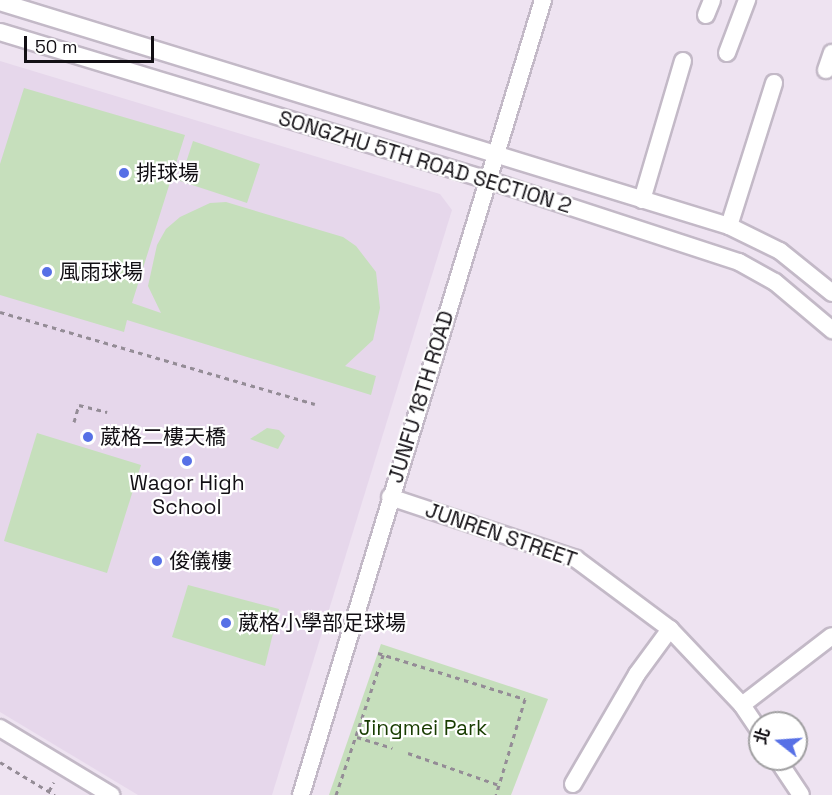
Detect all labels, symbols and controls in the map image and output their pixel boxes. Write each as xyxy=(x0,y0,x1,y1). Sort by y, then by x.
scale bar xyxy=(27,24,158,62)
text: 50 m xyxy=(35,35,77,58)
street label: SONGZHU 5TH ROAD SECTION 2 xyxy=(275,105,575,219)
place label: 排球場 xyxy=(136,160,199,186)
marker: 排球場 xyxy=(117,166,131,180)
place label: 風雨球場 xyxy=(59,259,143,285)
marker: 風雨球場 xyxy=(40,265,54,279)
street label: JUNFU 18TH ROAD xyxy=(383,308,459,486)
place label: 葳格二樓天橋 xyxy=(100,424,226,450)
marker: 葳格二樓天橋 xyxy=(81,430,95,444)
marker: Wagor High School xyxy=(180,454,194,468)
place label: Wagor High School xyxy=(130,470,244,520)
street label: JUNREN STREET xyxy=(422,497,580,573)
place label: 俊儀樓 xyxy=(169,548,232,574)
marker: 俊儀樓 xyxy=(150,554,164,568)
place label: 葳格小學部足球場 xyxy=(238,610,406,636)
marker: 葳格小學部足球場 xyxy=(219,616,233,630)
north arrow xyxy=(748,711,808,771)
park label: Jingmei Park xyxy=(359,715,487,741)
text: 北 xyxy=(750,725,775,747)

